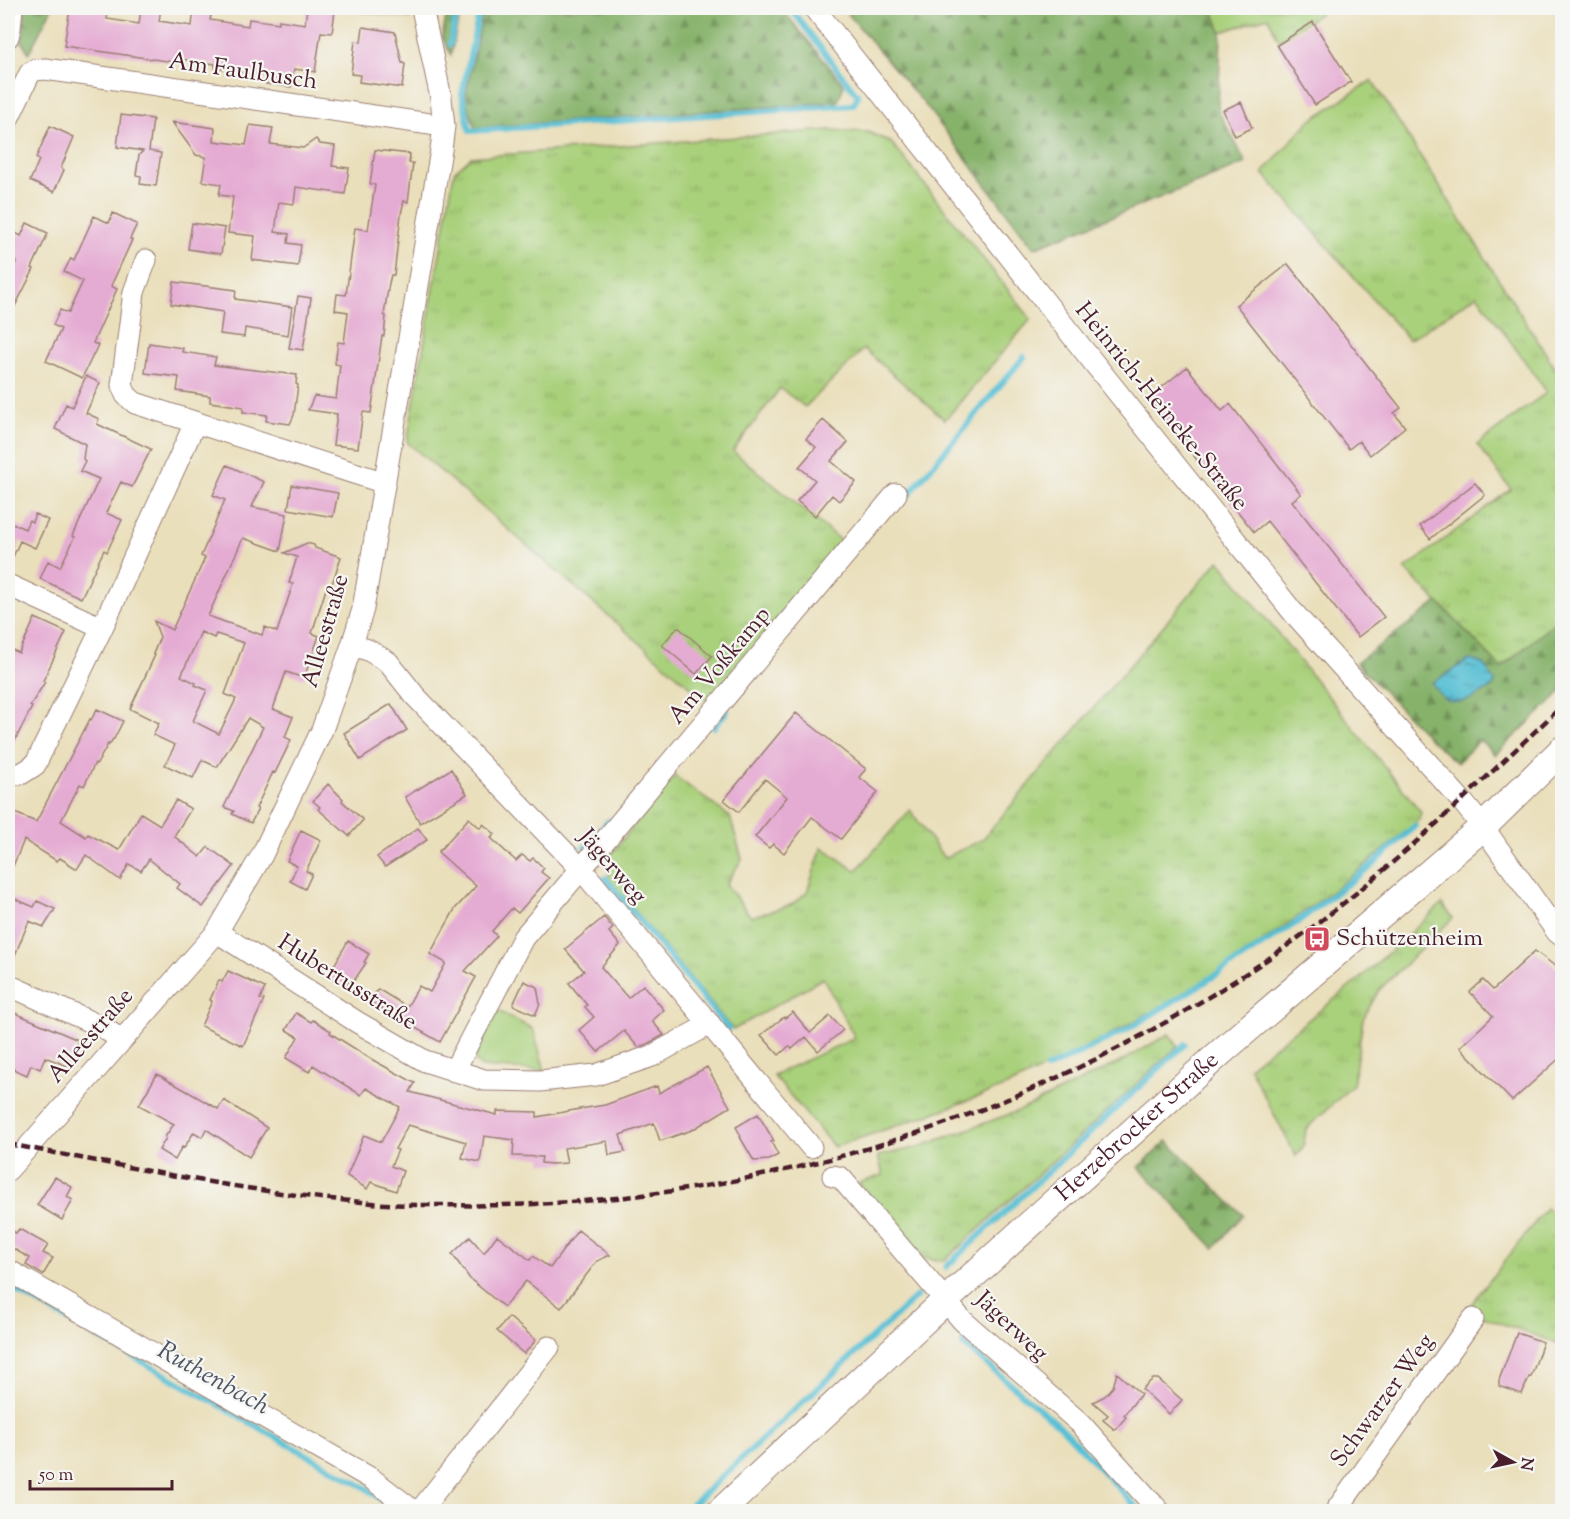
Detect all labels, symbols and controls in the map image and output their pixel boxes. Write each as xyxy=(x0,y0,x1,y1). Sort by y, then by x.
street label: Am Faulbusch xyxy=(166,45,320,99)
street label: Heinrich-Heineke-Straße xyxy=(1066,295,1256,519)
street label: Alleestraße xyxy=(294,570,358,692)
street label: Am Voßkamp xyxy=(661,600,779,732)
street label: Jägerweg xyxy=(568,821,654,912)
place label: Schützenheim xyxy=(1336,922,1483,956)
bus stop icon: Schützenheim xyxy=(1302,924,1332,954)
street label: Hubertusstraße xyxy=(271,926,423,1040)
street label: Alleestraße xyxy=(40,981,142,1091)
street label: Herzebrocker Straße xyxy=(1048,1044,1227,1210)
street label: Jägerweg xyxy=(965,1283,1056,1370)
street label: Schwarzer Weg xyxy=(1323,1327,1443,1475)
water label: Ruthenbach xyxy=(150,1333,276,1425)
north arrow xyxy=(1483,1432,1543,1492)
scale bar xyxy=(30,1453,172,1491)
text: N xyxy=(1513,1456,1538,1472)
text: 50 m xyxy=(38,1463,74,1489)

